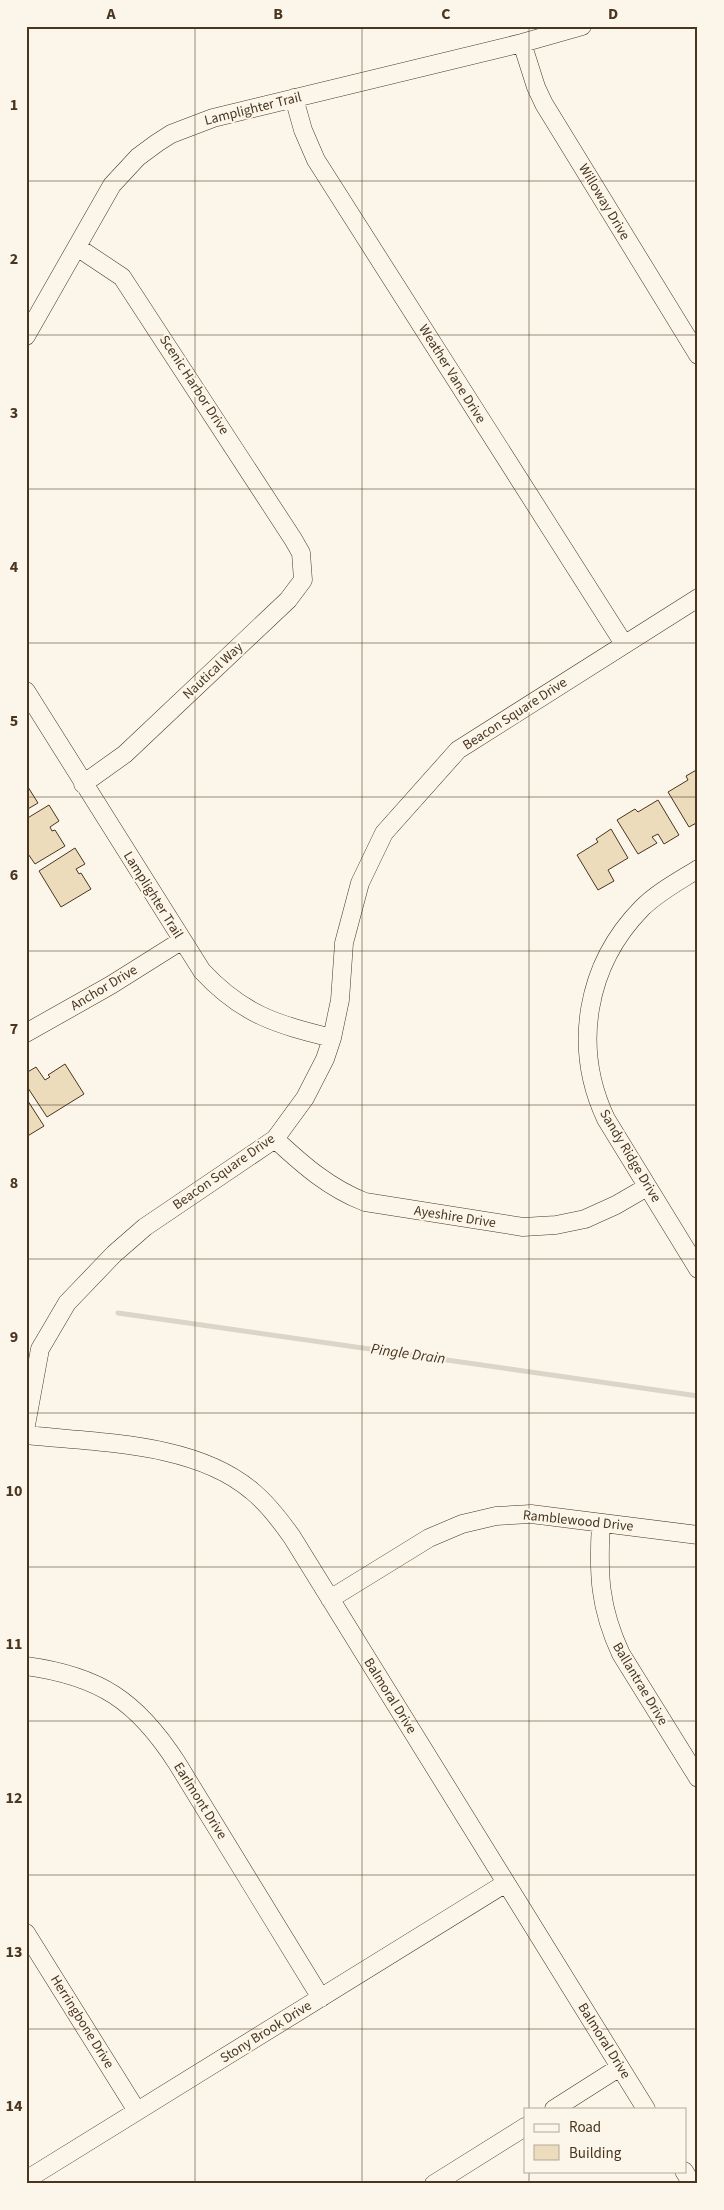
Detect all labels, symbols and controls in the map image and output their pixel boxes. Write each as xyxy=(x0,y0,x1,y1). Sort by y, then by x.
text: A xyxy=(105,3,116,25)
text: B xyxy=(273,3,283,25)
text: C xyxy=(441,3,451,25)
text: D xyxy=(608,3,618,25)
street label: Lamplighter Trail xyxy=(202,87,304,131)
text: 1 xyxy=(10,94,18,116)
street label: Willoway Drive xyxy=(573,160,635,244)
text: 2 xyxy=(10,248,18,270)
street label: Weather Vane Drive xyxy=(414,321,491,427)
street label: Scenic Harbor Drive xyxy=(154,331,234,439)
text: 3 xyxy=(10,402,18,424)
text: 4 xyxy=(10,556,19,578)
street label: Nautical Way xyxy=(178,637,248,704)
street label: Beacon Square Drive xyxy=(459,673,571,755)
text: 5 xyxy=(10,710,18,732)
street label: Lamplighter Trail xyxy=(118,847,188,943)
text: 6 xyxy=(10,864,18,886)
street label: Anchor Drive xyxy=(67,960,141,1016)
text: 7 xyxy=(10,1018,18,1040)
street label: Sandy Ridge Drive xyxy=(594,1106,666,1206)
street label: Beacon Square Drive xyxy=(169,1129,279,1215)
text: 8 xyxy=(10,1172,18,1194)
street label: Ayeshire Drive xyxy=(413,1201,497,1233)
text: 9 xyxy=(10,1326,18,1348)
water label: Pingle Drain xyxy=(369,1338,447,1370)
text: 10 xyxy=(6,1480,22,1502)
street label: Ramblewood Drive xyxy=(522,1505,634,1537)
text: 11 xyxy=(6,1633,22,1655)
street label: Ballantrae Drive xyxy=(607,1639,673,1729)
street label: Balmoral Drive xyxy=(359,1654,421,1738)
street label: Earlmont Drive xyxy=(168,1759,232,1843)
text: 12 xyxy=(6,1787,22,1809)
text: 13 xyxy=(6,1941,22,1963)
street label: Herringbone Drive xyxy=(45,1971,119,2073)
street label: Stony Brook Drive xyxy=(216,1996,316,2068)
street label: Balmoral Drive xyxy=(573,1999,635,2083)
text: 14 xyxy=(6,2095,23,2117)
legend xyxy=(524,2108,686,2172)
text: Road xyxy=(569,2117,601,2138)
text: Building xyxy=(569,2143,622,2164)

